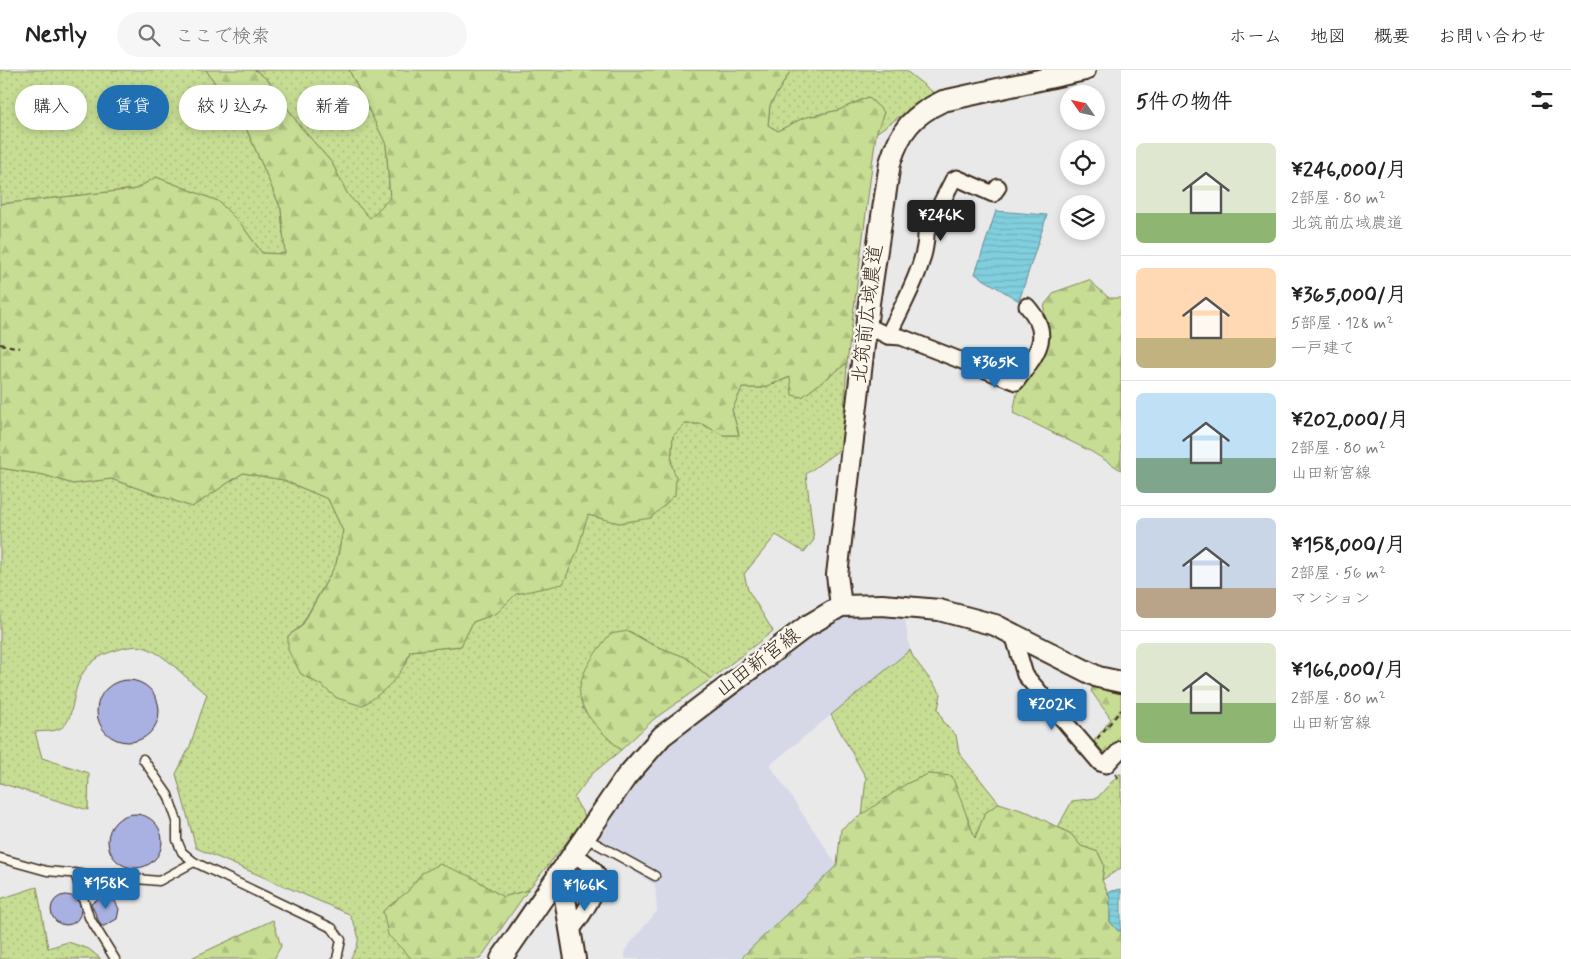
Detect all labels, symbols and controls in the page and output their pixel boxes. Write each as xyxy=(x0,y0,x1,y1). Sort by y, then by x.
search box xyxy=(117,12,467,57)
text: Nestly xyxy=(25,19,87,50)
icon: search xyxy=(135,21,163,49)
text: ここで検索 xyxy=(175,24,270,49)
text: ホーム xyxy=(1229,25,1282,49)
text: 地図 xyxy=(1310,25,1346,49)
text: 概要 xyxy=(1374,25,1410,49)
text: お問い合わせ xyxy=(1438,25,1546,49)
chip: 購入 xyxy=(15,85,87,130)
chip: 賃貸 xyxy=(97,85,169,130)
chip: 絞り込み xyxy=(179,85,287,130)
chip: 新着 xyxy=(297,85,369,130)
north arrow xyxy=(1060,85,1105,130)
map controls xyxy=(1060,85,1105,240)
icon: filters xyxy=(1528,86,1556,114)
text: 5件の物件 xyxy=(1136,88,1233,116)
button: locate xyxy=(1060,140,1105,185)
text: ¥246,000/月 xyxy=(1291,156,1407,184)
icon: home xyxy=(1176,163,1236,223)
text: 2部屋 · 80 m² xyxy=(1291,188,1385,209)
button: layers xyxy=(1060,195,1105,240)
pin: ¥246K xyxy=(906,200,976,242)
text: ¥246K xyxy=(918,205,964,226)
text: 北筑前広域農道 xyxy=(1291,213,1403,234)
street label: 北筑前広域農道 xyxy=(846,243,890,385)
text: ¥365,000/月 xyxy=(1291,281,1407,309)
icon: home xyxy=(1176,288,1236,348)
text: 5部屋 · 128 m² xyxy=(1291,313,1393,334)
text: 一戸建て xyxy=(1291,338,1355,359)
pin: ¥365K xyxy=(960,346,1030,389)
text: ¥365K xyxy=(972,352,1018,373)
text: ¥202,000/月 xyxy=(1291,406,1409,434)
icon: home xyxy=(1176,413,1236,473)
text: 2部屋 · 80 m² xyxy=(1291,438,1385,459)
text: 山田新宮線 xyxy=(1291,463,1371,484)
text: ¥158,000/月 xyxy=(1291,531,1406,559)
icon: home xyxy=(1176,538,1236,598)
text: 2部屋 · 56 m² xyxy=(1291,563,1386,584)
text: マンション xyxy=(1291,588,1370,609)
street label: 山田新宮線 xyxy=(710,622,806,704)
text: ¥166,000/月 xyxy=(1291,656,1405,684)
icon: home xyxy=(1176,663,1236,723)
pin: ¥202K xyxy=(1017,688,1087,731)
text: 2部屋 · 80 m² xyxy=(1291,688,1385,709)
text: ¥202K xyxy=(1028,694,1076,715)
text: 山田新宮線 xyxy=(1291,713,1371,734)
pin: ¥158K xyxy=(71,868,141,910)
pin: ¥166K xyxy=(550,870,620,912)
text: ¥158K xyxy=(84,873,128,894)
text: ¥166K xyxy=(563,875,607,896)

